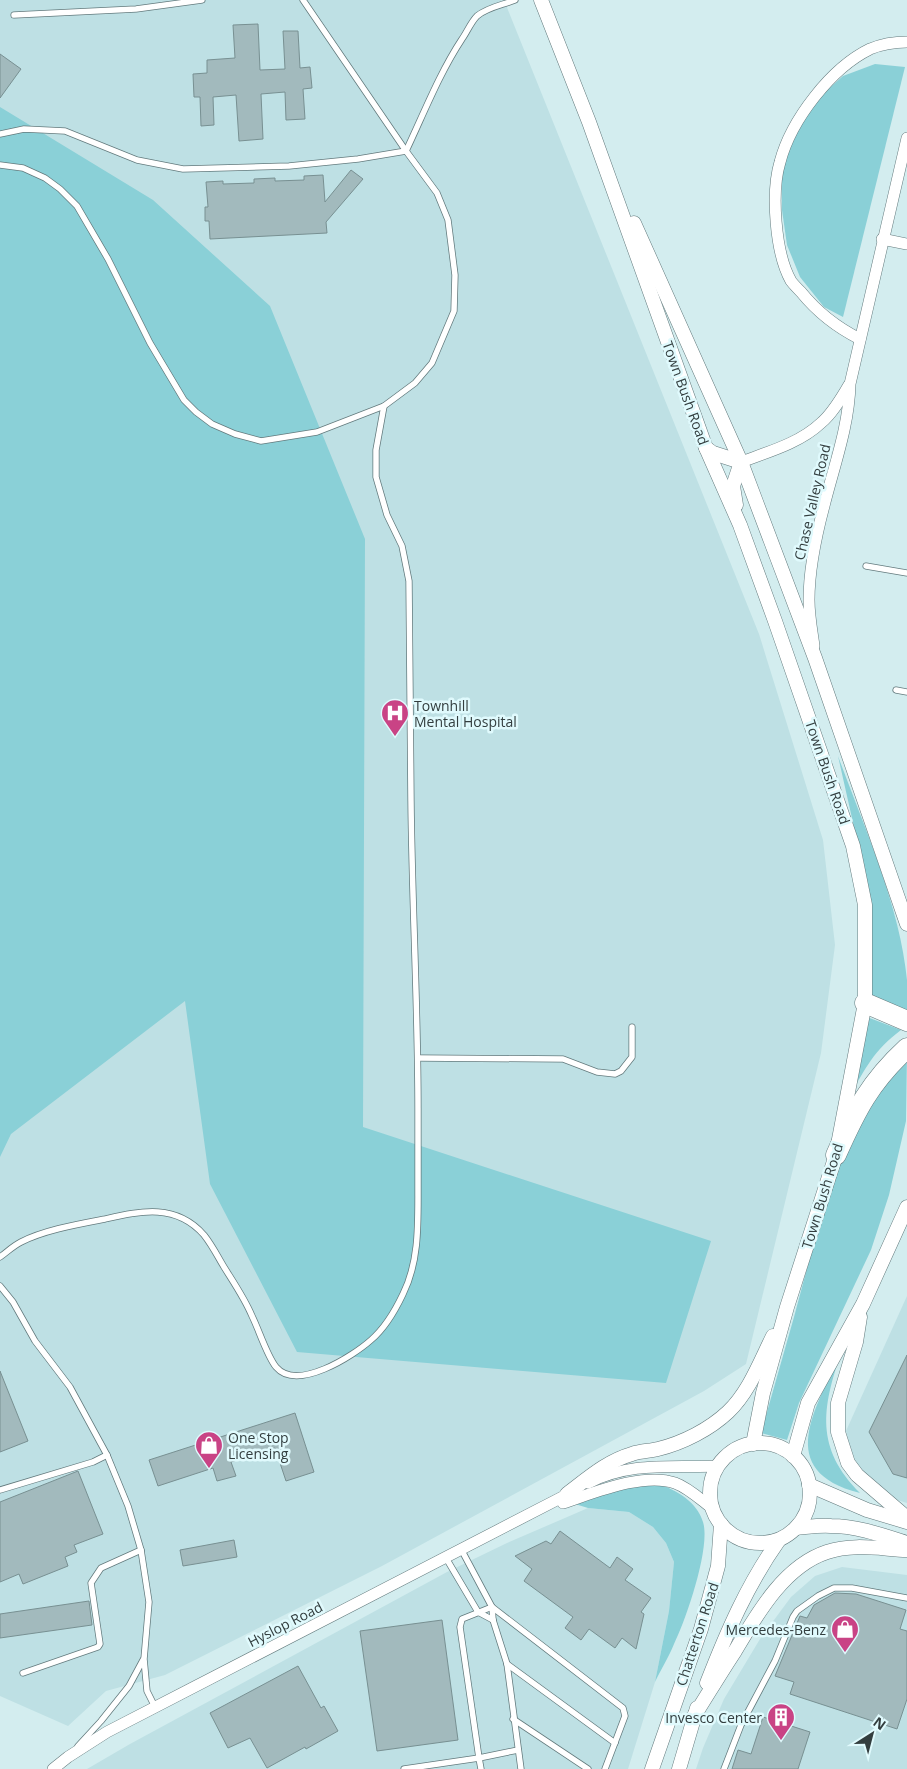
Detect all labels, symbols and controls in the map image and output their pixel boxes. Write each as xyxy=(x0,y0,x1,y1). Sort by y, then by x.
street label: Town Bush Road xyxy=(658,338,714,448)
street label: Chase Valley Road xyxy=(789,442,835,562)
place label: Townhill Mental Hospital xyxy=(414,696,517,731)
hospital icon: Townhill Mental Hospital xyxy=(380,698,410,737)
street label: Town Bush Road xyxy=(801,717,855,827)
street label: Town Bush Road xyxy=(797,1141,847,1251)
place label: One Stop Licensing xyxy=(228,1428,289,1463)
shop icon: One Stop Licensing xyxy=(194,1430,224,1469)
street label: Chatterton Road xyxy=(671,1580,723,1688)
street label: Hyslop Road xyxy=(244,1597,326,1651)
shop icon: Mercedes-Benz xyxy=(830,1614,860,1653)
place label: Mercedes-Benz xyxy=(726,1620,826,1639)
building icon: Invesco Center xyxy=(766,1702,796,1741)
place label: Invesco Center xyxy=(665,1708,762,1727)
north arrow xyxy=(847,1709,897,1759)
text: N xyxy=(870,1712,890,1734)

